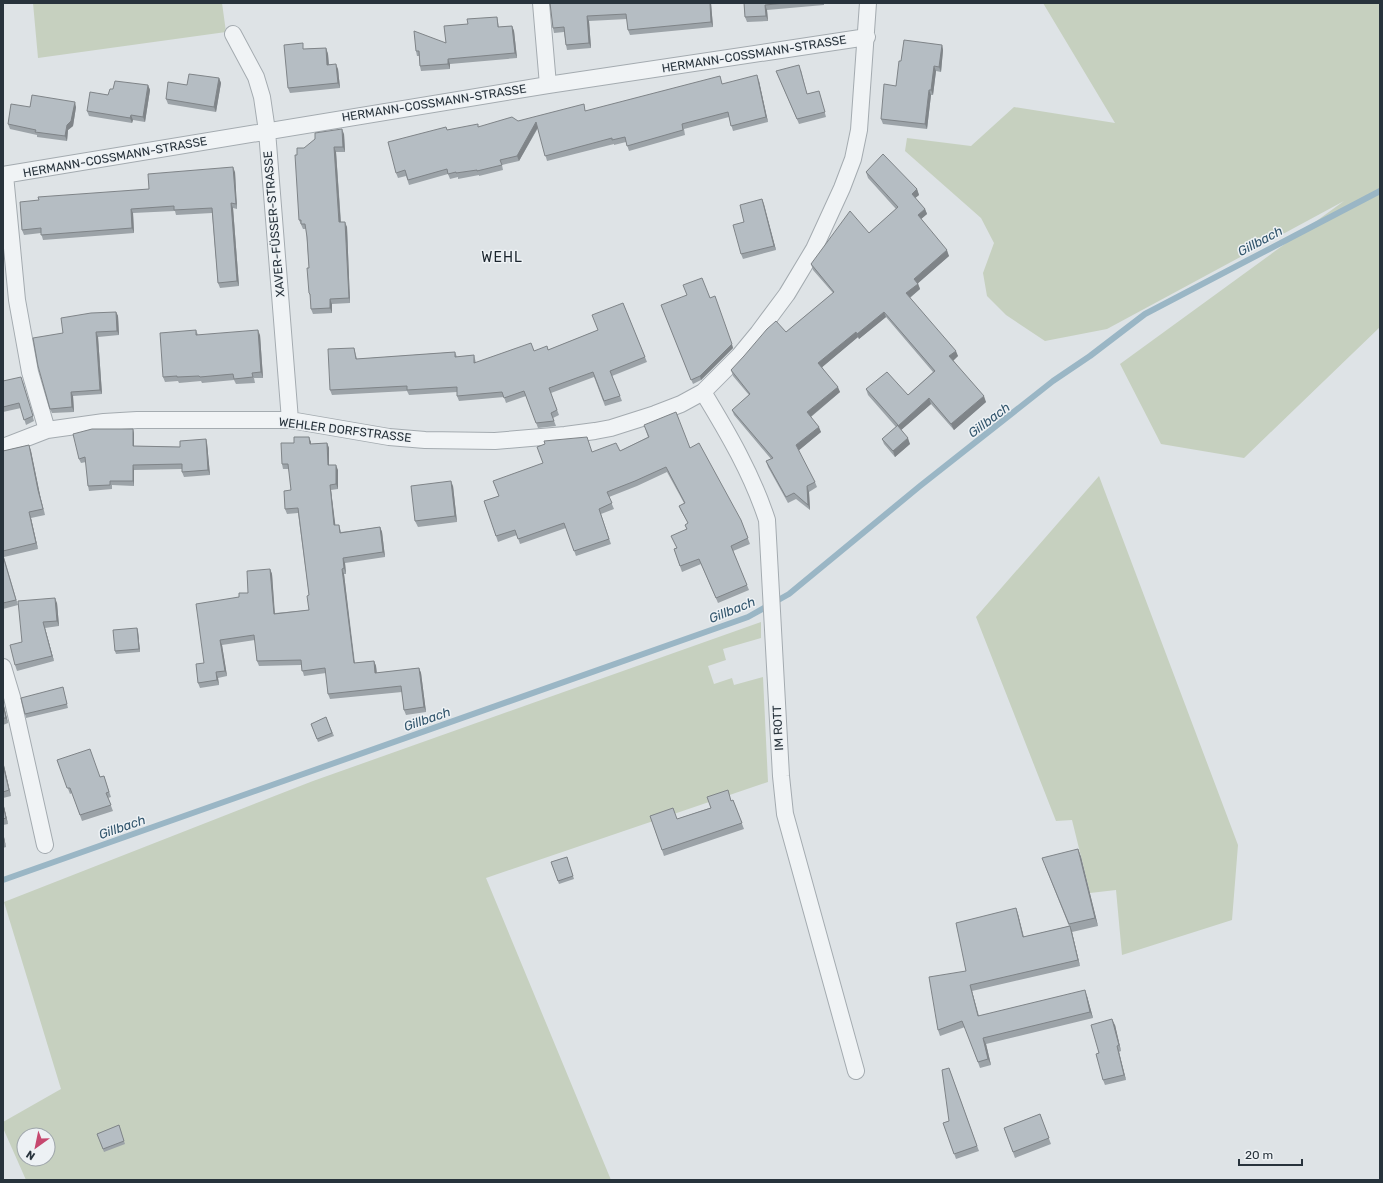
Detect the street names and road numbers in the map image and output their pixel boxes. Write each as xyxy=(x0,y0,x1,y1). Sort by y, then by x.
street label: HERMANN-COSSMANN-STRASSE xyxy=(661,32,847,76)
street label: HERMANN-COSSMANN-STRASSE xyxy=(341,81,527,125)
street label: HERMANN-COSSMANN-STRASSE xyxy=(22,134,208,180)
street label: XAVER-FÜSSER-STRASSE xyxy=(261,150,287,298)
street label: WEHLER DORFSTRASSE xyxy=(278,415,412,445)
street label: IM ROTT xyxy=(770,705,786,751)

